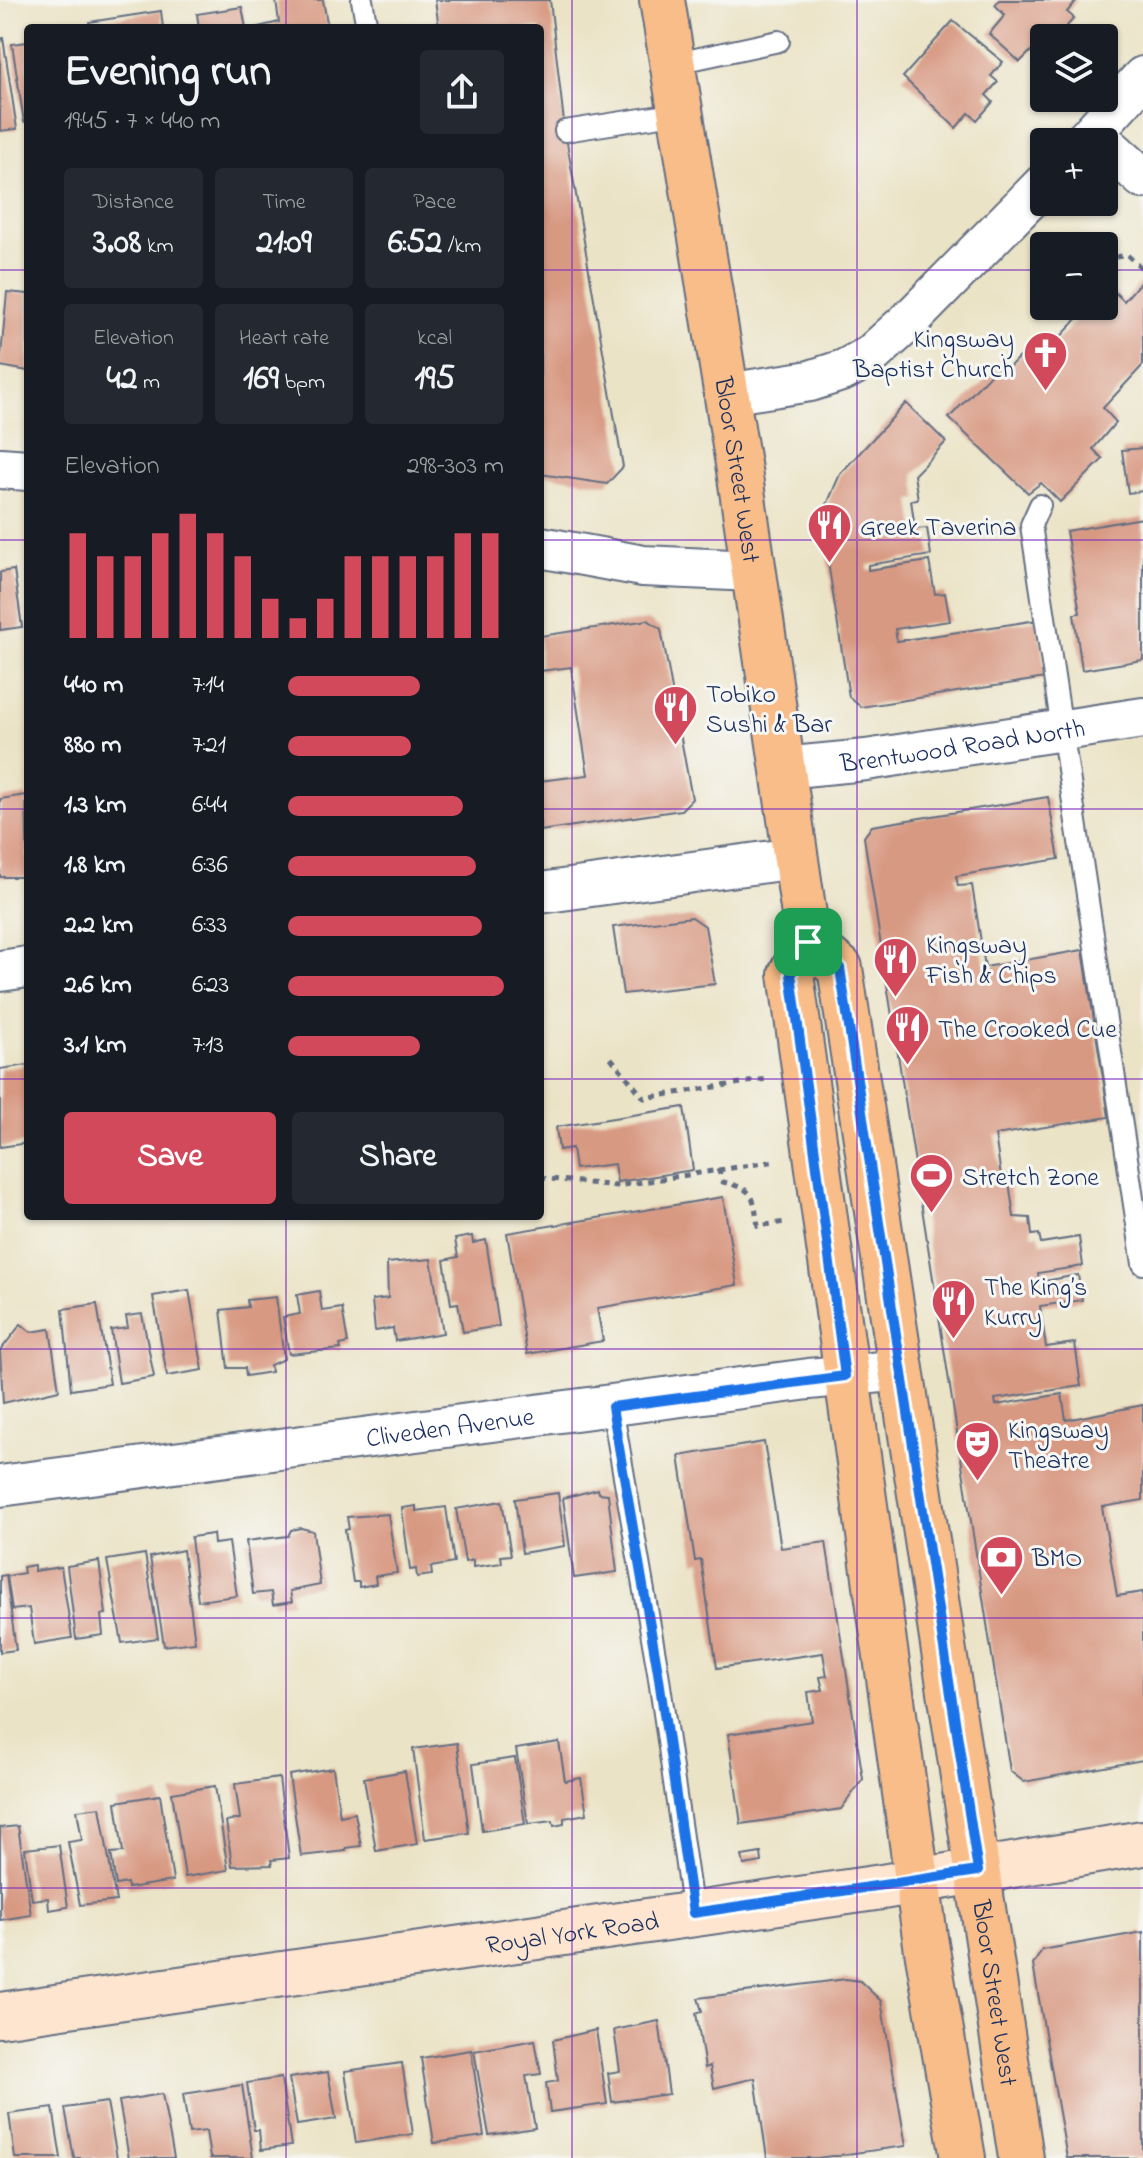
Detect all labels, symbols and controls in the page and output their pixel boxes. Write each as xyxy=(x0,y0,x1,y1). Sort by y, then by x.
map controls xyxy=(1030,24,1118,320)
button: layers xyxy=(1030,24,1118,112)
text: Evening run xyxy=(64,41,271,105)
button: share xyxy=(420,50,504,134)
text: 19:45 · 7 × 440 m xyxy=(64,103,221,141)
button: + xyxy=(1030,128,1118,216)
text: Distance xyxy=(93,187,174,219)
text: Time xyxy=(262,187,306,219)
text: Pace xyxy=(413,187,456,219)
text: 3.08 xyxy=(93,219,141,269)
text: 21:09 xyxy=(256,219,312,269)
text: 6:52 xyxy=(388,219,442,269)
text: km xyxy=(141,231,174,263)
text: /km xyxy=(442,231,481,263)
button: − xyxy=(1030,232,1118,320)
place label: Kingsway Baptist Church xyxy=(852,322,1014,390)
text: Elevation xyxy=(93,323,174,355)
text: Heart rate xyxy=(239,323,329,355)
text: kcal xyxy=(417,323,452,355)
church icon: Kingsway Baptist Church xyxy=(1021,329,1069,392)
text: 42 xyxy=(107,355,137,405)
text: 169 xyxy=(243,355,279,405)
text: 195 xyxy=(414,355,455,405)
text: m xyxy=(137,367,160,399)
text: bpm xyxy=(279,367,325,399)
street label: Bloor Street West xyxy=(702,373,768,566)
text: Elevation xyxy=(64,448,160,486)
text: 298–303 m xyxy=(407,448,504,486)
restaurant icon: Greek Taverina xyxy=(805,502,853,565)
place label: Greek Taverina xyxy=(860,510,1017,548)
text: 440 m xyxy=(64,667,123,705)
text: 7:14 xyxy=(192,667,224,705)
place label: Tobiko Sushi & Bar xyxy=(706,677,833,745)
restaurant icon: Tobiko Sushi & Bar xyxy=(651,684,699,747)
street label: Brentwood Road North xyxy=(838,711,1088,784)
text: 880 m xyxy=(64,727,121,765)
text: 7:21 xyxy=(192,727,226,765)
text: 1.3 km xyxy=(64,787,126,825)
text: 6:44 xyxy=(192,787,227,825)
text: 1.8 km xyxy=(64,847,125,885)
text: 6:36 xyxy=(192,847,228,885)
text: 2.2 km xyxy=(64,907,133,945)
text: 6:33 xyxy=(192,907,227,945)
pin xyxy=(774,908,842,976)
icon: arrive xyxy=(786,920,830,964)
place label: Kingsway Fish & Chips xyxy=(925,928,1057,996)
restaurant icon: Kingsway Fish & Chips xyxy=(871,935,919,998)
text: 2.6 km xyxy=(64,967,132,1005)
text: 6:23 xyxy=(192,967,229,1005)
restaurant icon: The Crooked Cue xyxy=(883,1004,931,1067)
place label: The Crooked Cue xyxy=(938,1012,1117,1050)
text: 3.1 km xyxy=(64,1027,126,1065)
text: 7:13 xyxy=(192,1027,224,1065)
button: Save xyxy=(64,1112,276,1204)
button: Share xyxy=(292,1112,504,1204)
sports icon: Stretch Zone xyxy=(907,1152,955,1215)
place label: Stretch Zone xyxy=(962,1160,1099,1198)
place label: The King’s Kurry xyxy=(984,1270,1087,1338)
restaurant icon: The King’s Kurry xyxy=(929,1277,977,1340)
street label: Cliveden Avenue xyxy=(364,1399,537,1459)
place label: Kingsway Theatre xyxy=(1008,1413,1109,1481)
theatre icon: Kingsway Theatre xyxy=(953,1420,1001,1483)
bank icon: BMO xyxy=(977,1533,1025,1596)
place label: BMO xyxy=(1031,1541,1082,1579)
street label: Bloor Street West xyxy=(960,1897,1026,2089)
street label: Royal York Road xyxy=(483,1904,662,1966)

